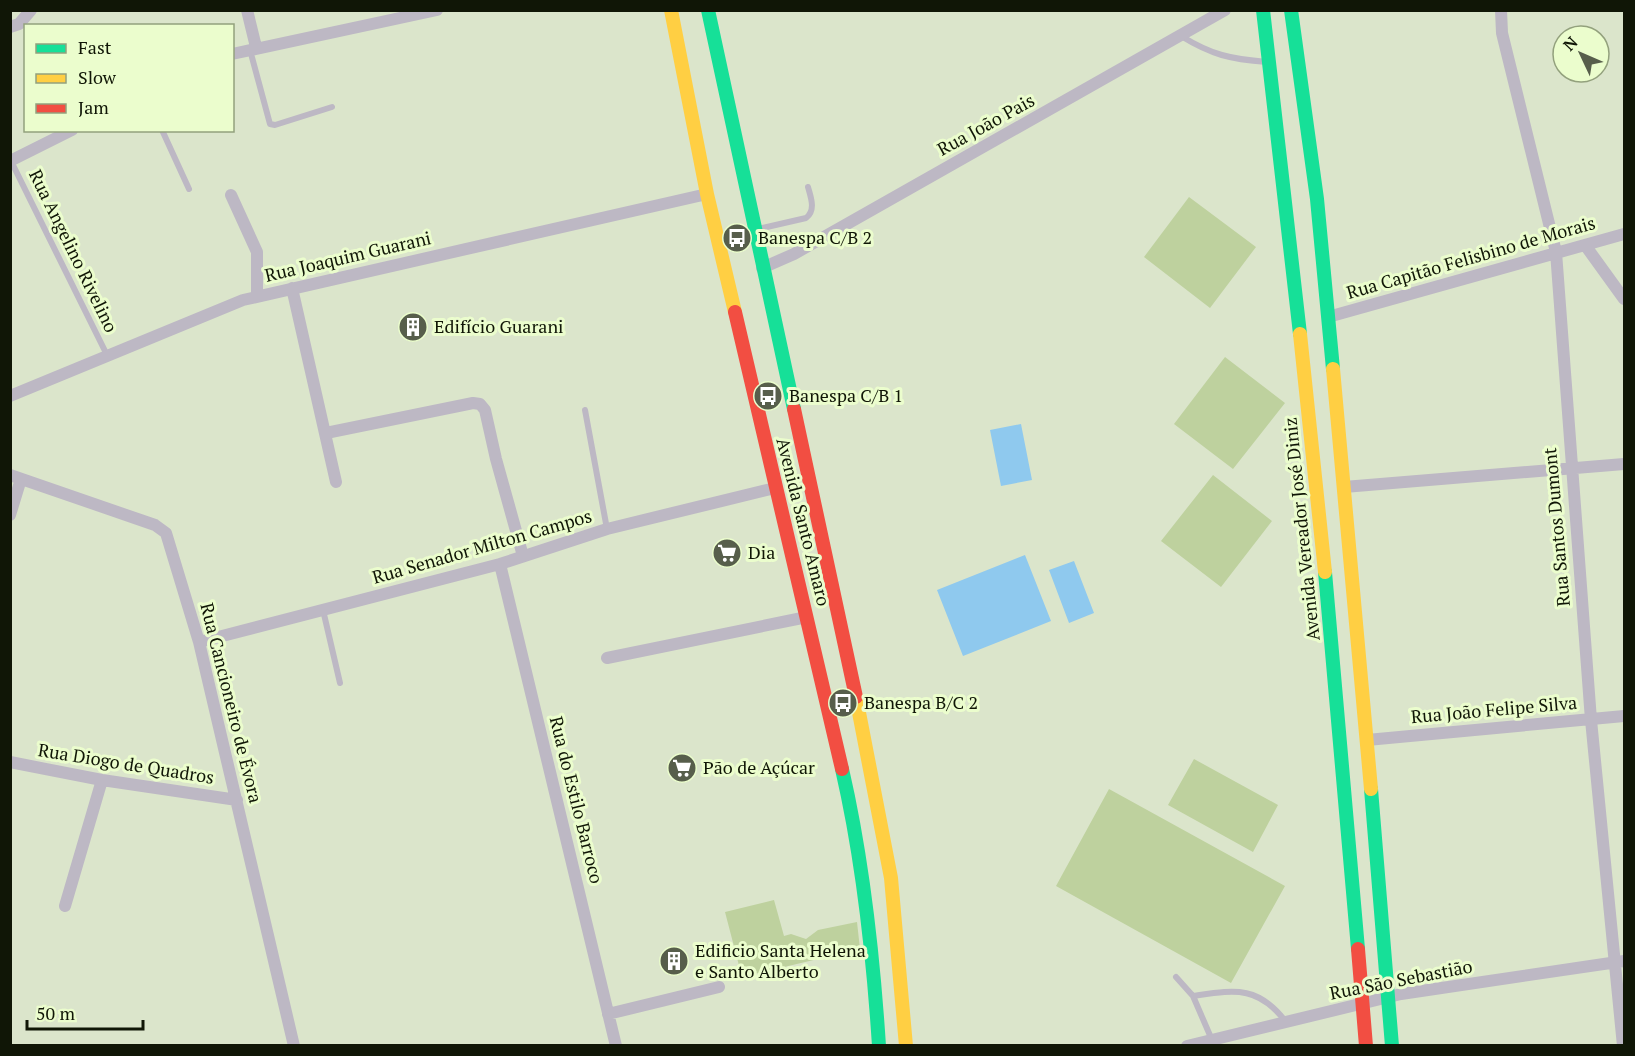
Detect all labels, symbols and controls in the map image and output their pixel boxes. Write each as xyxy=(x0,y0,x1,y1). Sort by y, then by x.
legend xyxy=(24,24,234,132)
north arrow xyxy=(1551,24,1611,84)
text: N xyxy=(1558,32,1582,56)
text: Fast xyxy=(78,35,112,59)
text: Slow xyxy=(78,65,117,89)
street label: Rua João Pais xyxy=(933,87,1038,161)
text: Jam xyxy=(78,95,109,119)
street label: Rua Angelino Rivelino xyxy=(24,165,124,336)
street label: Rua Capitão Felisbino de Morais xyxy=(1344,210,1598,304)
bus stop icon: Banespa C/B 2 xyxy=(721,222,753,254)
street label: Rua Joaquim Guarani xyxy=(262,225,433,287)
place label: Banespa C/B 2 xyxy=(758,225,872,249)
building icon: Edifício Guarani xyxy=(397,311,429,343)
place label: Edifício Guarani xyxy=(434,314,564,338)
bus stop icon: Banespa C/B 1 xyxy=(752,380,784,412)
place label: Banespa C/B 1 xyxy=(789,383,903,407)
street label: Avenida Vereador José Diniz xyxy=(1277,416,1325,642)
street label: Avenida Santo Amaro xyxy=(771,435,836,608)
street label: Rua Santos Dumont xyxy=(1537,446,1575,608)
street label: Rua Senador Milton Campos xyxy=(369,503,594,589)
supermarket icon: Dia xyxy=(711,537,743,569)
place label: Dia xyxy=(748,540,775,564)
street label: Rua Cancioneiro de Évora xyxy=(195,600,268,805)
bus stop icon: Banespa B/C 2 xyxy=(827,687,859,719)
place label: Banespa B/C 2 xyxy=(864,690,978,714)
street label: Rua João Felipe Silva xyxy=(1410,690,1578,728)
street label: Rua do Estilo Barroco xyxy=(545,714,609,886)
street label: Rua Diogo de Quadros xyxy=(36,737,216,789)
supermarket icon: Pão de Açúcar xyxy=(666,752,698,784)
place label: Pão de Açúcar xyxy=(703,755,815,779)
place label: Edificio Santa Helena e Santo Alberto xyxy=(695,938,866,983)
building icon: Edificio Santa Helena e Santo Alberto xyxy=(658,945,690,977)
street label: Rua São Sebastião xyxy=(1327,953,1474,1005)
scale bar xyxy=(27,993,142,1031)
text: 50 m xyxy=(36,1001,76,1025)

